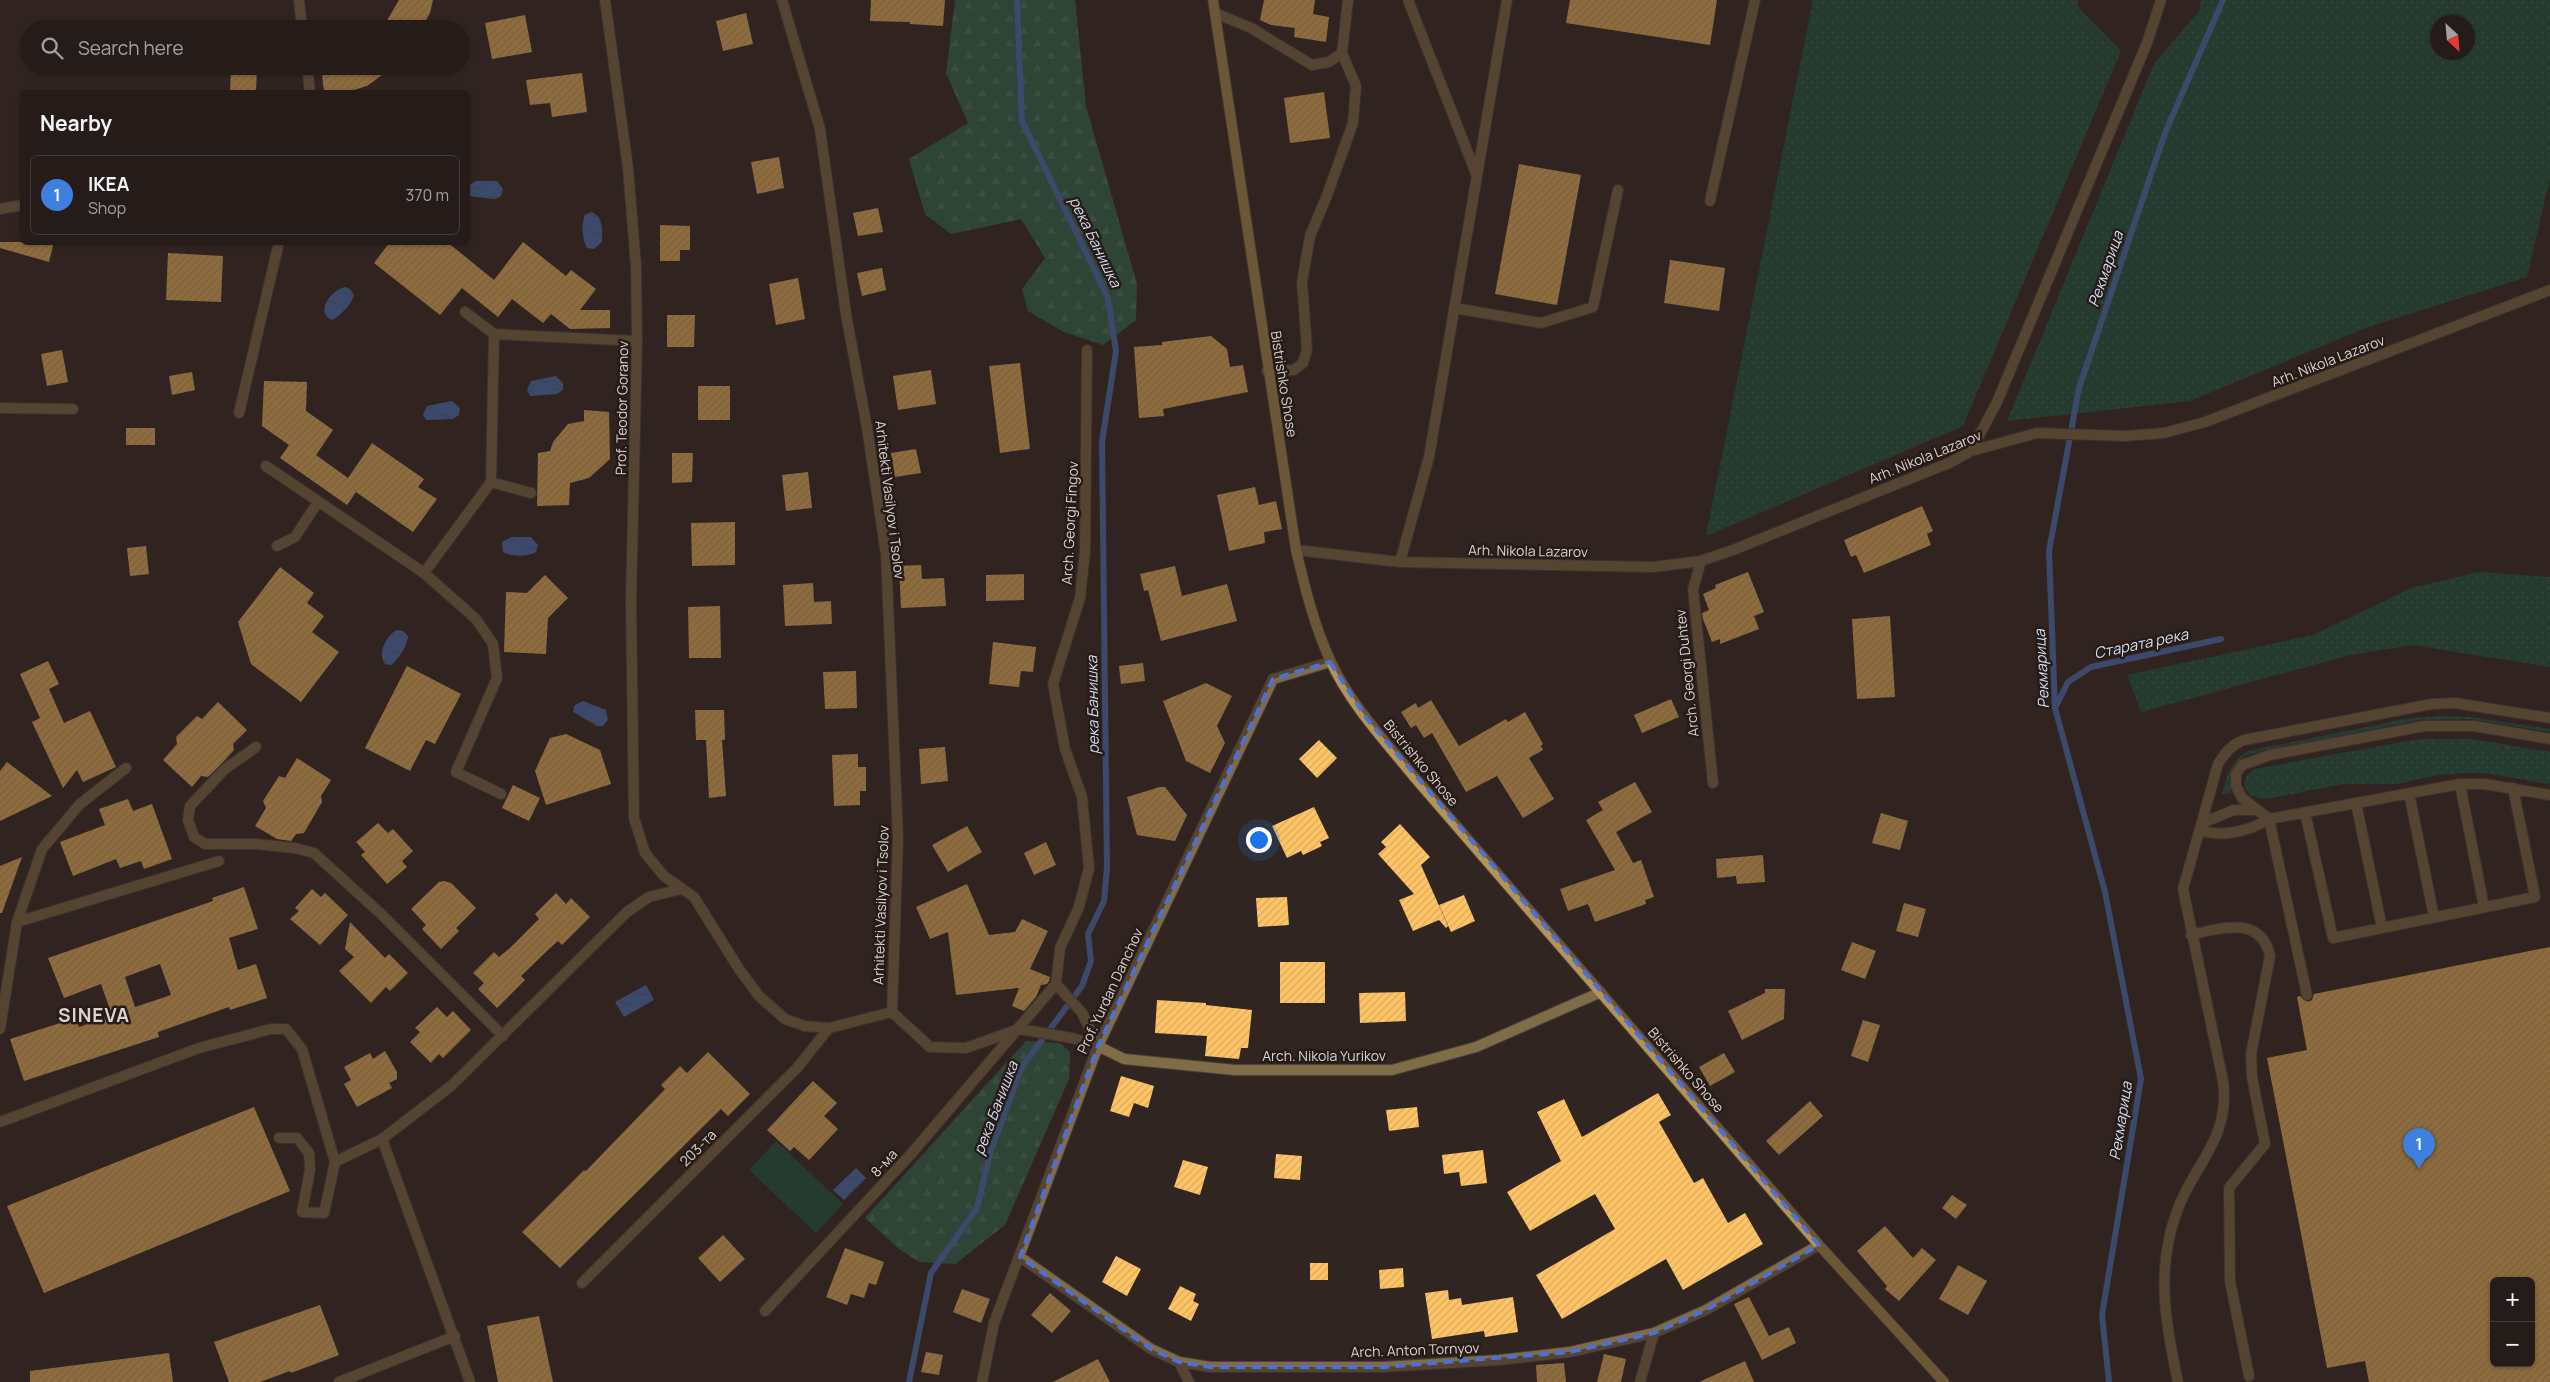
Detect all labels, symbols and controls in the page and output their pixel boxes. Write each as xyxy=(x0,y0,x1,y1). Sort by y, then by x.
north arrow xyxy=(2430,15,2475,60)
search box xyxy=(20,20,470,75)
icon: search xyxy=(38,34,66,62)
text: Search here xyxy=(78,35,184,61)
text: Nearby xyxy=(40,109,112,137)
text: IKEA xyxy=(88,171,129,197)
text: 1 xyxy=(53,184,61,206)
text: 370 m xyxy=(406,184,449,206)
water label: река Банишка xyxy=(1064,193,1127,291)
text: Shop xyxy=(88,197,126,219)
water label: Рекмарица xyxy=(2083,227,2129,310)
street label: Bistrishko Shose xyxy=(1267,329,1302,438)
street label: Arh. Nikola Lazarov xyxy=(2268,330,2387,391)
street label: Prof. Teodor Goranov xyxy=(611,341,632,475)
street label: Arhitekti Vasilyov i Tsolov xyxy=(871,420,910,580)
street label: Arh. Nikola Lazarov xyxy=(1866,425,1984,488)
street label: Arch. Georgi Fingov xyxy=(1057,461,1082,585)
street label: Arh. Nikola Lazarov xyxy=(1468,540,1588,561)
street label: Arch. Georgi Duhtev xyxy=(1670,608,1703,738)
water label: Старата река xyxy=(2092,623,2190,664)
water label: Рекмарица xyxy=(2029,628,2054,709)
water label: река Банишка xyxy=(1081,655,1104,754)
street label: Bistrishko Shose xyxy=(1380,715,1463,810)
street label: Arhitekti Vasilyov i Tsolov xyxy=(868,825,893,985)
your location xyxy=(1246,827,1272,853)
street label: Prof. Yurdan Danchov xyxy=(1072,925,1147,1057)
district label: SINEVA xyxy=(58,1002,130,1028)
street label: Bistrishko Shose xyxy=(1644,1023,1729,1116)
street label: Arch. Nikola Yurikov xyxy=(1262,1046,1386,1065)
water label: река Банишка xyxy=(968,1058,1023,1158)
water label: Рекмарица xyxy=(2104,1080,2137,1162)
street label: 203-та xyxy=(675,1125,720,1170)
pin: 1 xyxy=(2403,1128,2435,1169)
street label: 8-ма xyxy=(866,1145,901,1181)
map controls xyxy=(2490,1277,2535,1367)
button: + xyxy=(2490,1277,2535,1322)
button: − xyxy=(2490,1322,2535,1367)
street label: Arch. Anton Tornyov xyxy=(1350,1338,1480,1361)

